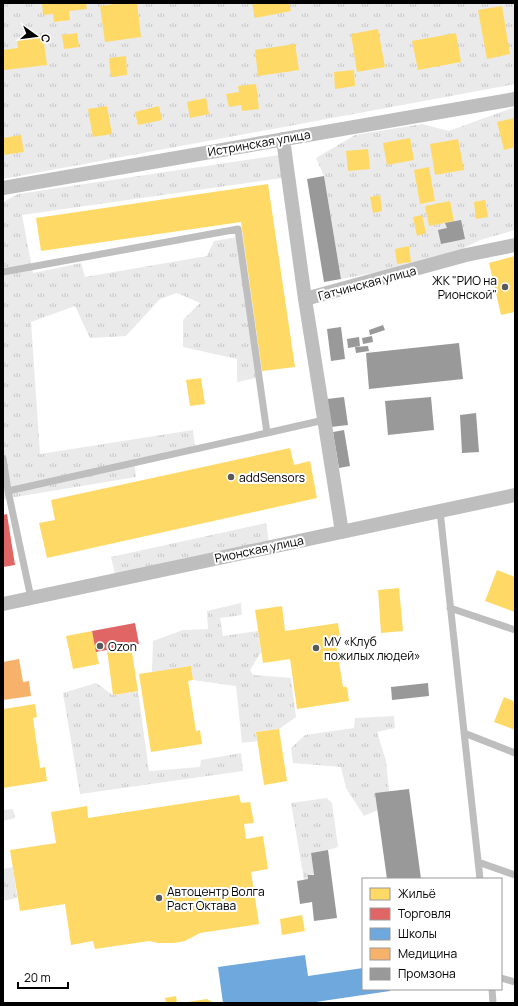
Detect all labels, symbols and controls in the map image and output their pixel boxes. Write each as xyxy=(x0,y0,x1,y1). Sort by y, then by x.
north arrow xyxy=(16,16,56,56)
text: С xyxy=(38,33,54,44)
street label: Истринская улица xyxy=(206,126,312,160)
street label: Гатчинская улица xyxy=(316,262,418,304)
place label: ЖК "РИО на Рионской" xyxy=(432,272,497,303)
marker: ЖК "РИО на Рионской" xyxy=(500,282,510,292)
place label: addSensors xyxy=(239,469,305,486)
marker: addSensors xyxy=(226,472,236,482)
street label: Рионская улица xyxy=(213,531,305,567)
place label: МУ «Клуб пожилых людей» xyxy=(324,633,421,664)
place label: Ozon xyxy=(108,638,137,655)
marker: Ozon xyxy=(95,641,105,651)
marker: МУ «Клуб пожилых людей» xyxy=(311,643,321,653)
legend xyxy=(362,878,502,990)
place label: Автоцентр Волга Раст Октава xyxy=(167,883,265,914)
text: Жильё xyxy=(398,885,436,902)
marker: Автоцентр Волга Раст Октава xyxy=(154,893,164,903)
text: Торговля xyxy=(398,905,451,922)
text: Школы xyxy=(398,925,437,942)
text: Медицина xyxy=(398,945,457,962)
scale bar xyxy=(18,964,68,990)
text: Промзона xyxy=(398,965,456,982)
text: 20 m xyxy=(24,969,51,986)

